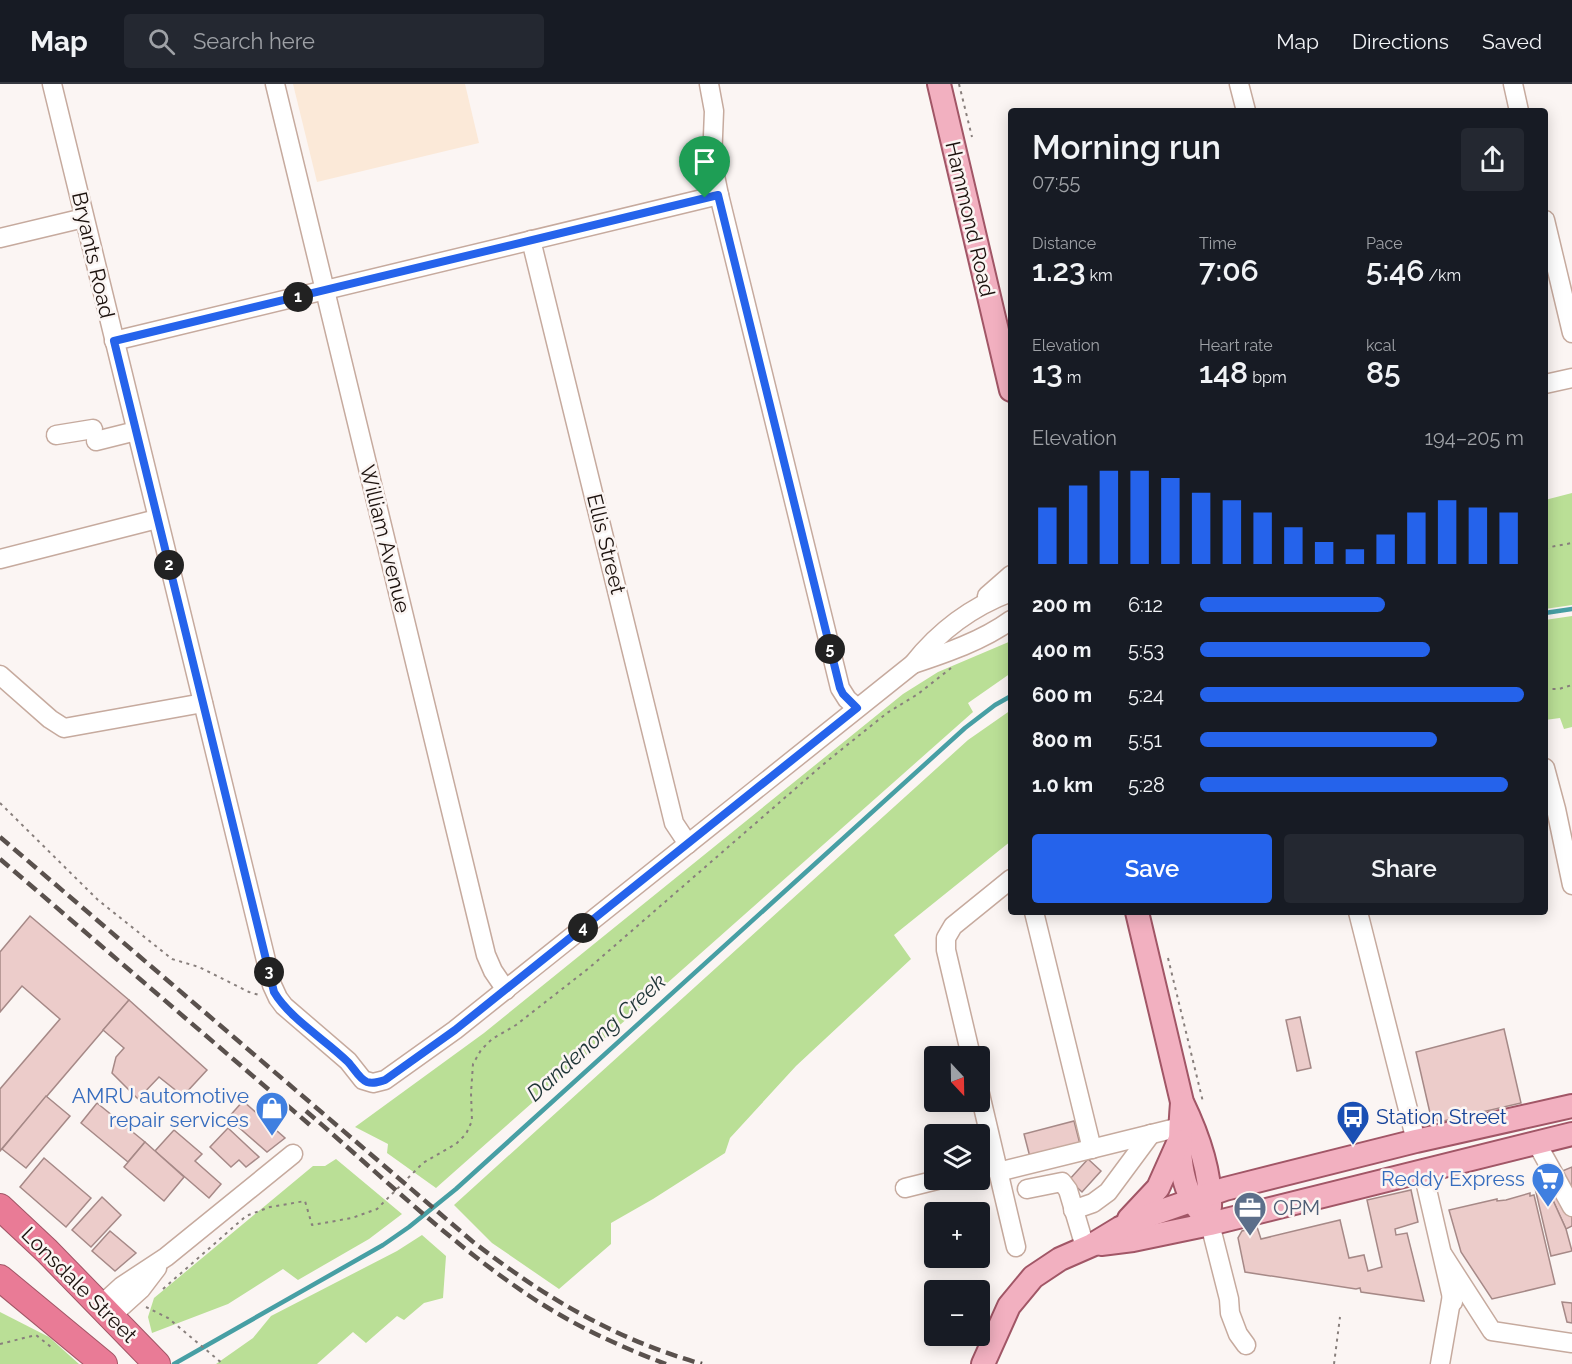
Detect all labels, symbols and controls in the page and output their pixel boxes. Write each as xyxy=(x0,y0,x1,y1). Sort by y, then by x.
search box xyxy=(124,14,544,68)
text: Map xyxy=(30,25,88,58)
icon: search xyxy=(145,25,178,58)
text: Search here xyxy=(193,28,315,54)
text: Map xyxy=(1276,29,1319,54)
text: Directions xyxy=(1352,29,1449,54)
text: Saved xyxy=(1482,29,1542,54)
text: Morning run xyxy=(1032,128,1221,167)
button: share xyxy=(1461,128,1524,191)
pin xyxy=(679,136,730,198)
street label: Hammond Road xyxy=(940,139,1001,299)
icon: arrive xyxy=(688,145,721,178)
text: 07:55 xyxy=(1032,170,1080,194)
street label: Bryants Road xyxy=(67,189,120,321)
text: Distance xyxy=(1032,234,1096,253)
text: Time xyxy=(1199,234,1236,253)
text: Pace xyxy=(1366,234,1403,253)
text: 1.23 xyxy=(1032,253,1085,288)
text: 7:06 xyxy=(1199,253,1259,288)
text: 5:46 xyxy=(1366,253,1424,288)
text: km xyxy=(1085,266,1113,285)
text: /km xyxy=(1424,266,1461,285)
pin: 1 xyxy=(283,282,313,312)
text: 1 xyxy=(294,287,302,306)
text: Elevation xyxy=(1032,336,1100,355)
text: Heart rate xyxy=(1199,336,1273,355)
text: kcal xyxy=(1366,336,1396,355)
text: 13 xyxy=(1032,355,1063,390)
text: 148 xyxy=(1199,355,1248,390)
text: 85 xyxy=(1366,355,1401,390)
text: m xyxy=(1063,368,1081,387)
text: bpm xyxy=(1248,368,1287,387)
text: Elevation xyxy=(1032,426,1117,450)
text: 194–205 m xyxy=(1424,426,1524,450)
street label: William Avenue xyxy=(355,462,416,615)
street label: Ellis Street xyxy=(582,491,631,597)
pin: 2 xyxy=(154,550,184,580)
text: 2 xyxy=(164,555,174,574)
text: 200 m xyxy=(1032,593,1091,617)
text: 6:12 xyxy=(1128,593,1163,617)
pin: 5 xyxy=(815,634,845,664)
text: 400 m xyxy=(1032,638,1091,662)
text: 5:53 xyxy=(1128,638,1164,662)
text: 5 xyxy=(826,639,834,658)
text: 600 m xyxy=(1032,683,1092,707)
text: 5:24 xyxy=(1128,683,1164,707)
text: 800 m xyxy=(1032,728,1092,752)
text: 5:51 xyxy=(1128,728,1162,752)
text: 1.0 km xyxy=(1032,773,1093,797)
text: 5:28 xyxy=(1128,773,1165,797)
button: Save xyxy=(1032,834,1272,903)
button: Share xyxy=(1284,834,1524,903)
pin: 4 xyxy=(568,913,598,943)
text: 4 xyxy=(578,918,588,937)
pin: 3 xyxy=(254,957,284,987)
text: 3 xyxy=(265,962,273,981)
water label: Dandenong Creek xyxy=(521,968,671,1106)
north arrow xyxy=(924,1046,990,1112)
map controls xyxy=(924,1046,990,1346)
place label: AMRU automotive repair services xyxy=(72,1083,249,1132)
shop icon: AMRU automotive repair services xyxy=(254,1090,290,1137)
bus stop icon: Station Street xyxy=(1335,1099,1371,1146)
place label: Station Street xyxy=(1376,1104,1507,1129)
button: layers xyxy=(924,1124,990,1190)
supermarket icon: Reddy Express xyxy=(1530,1161,1566,1208)
place label: Reddy Express xyxy=(1381,1166,1525,1191)
office icon: OPM xyxy=(1232,1190,1268,1237)
place label: OPM xyxy=(1273,1195,1320,1220)
button: + xyxy=(924,1202,990,1268)
street label: Lonsdale Street xyxy=(16,1222,142,1348)
button: − xyxy=(924,1280,990,1346)

